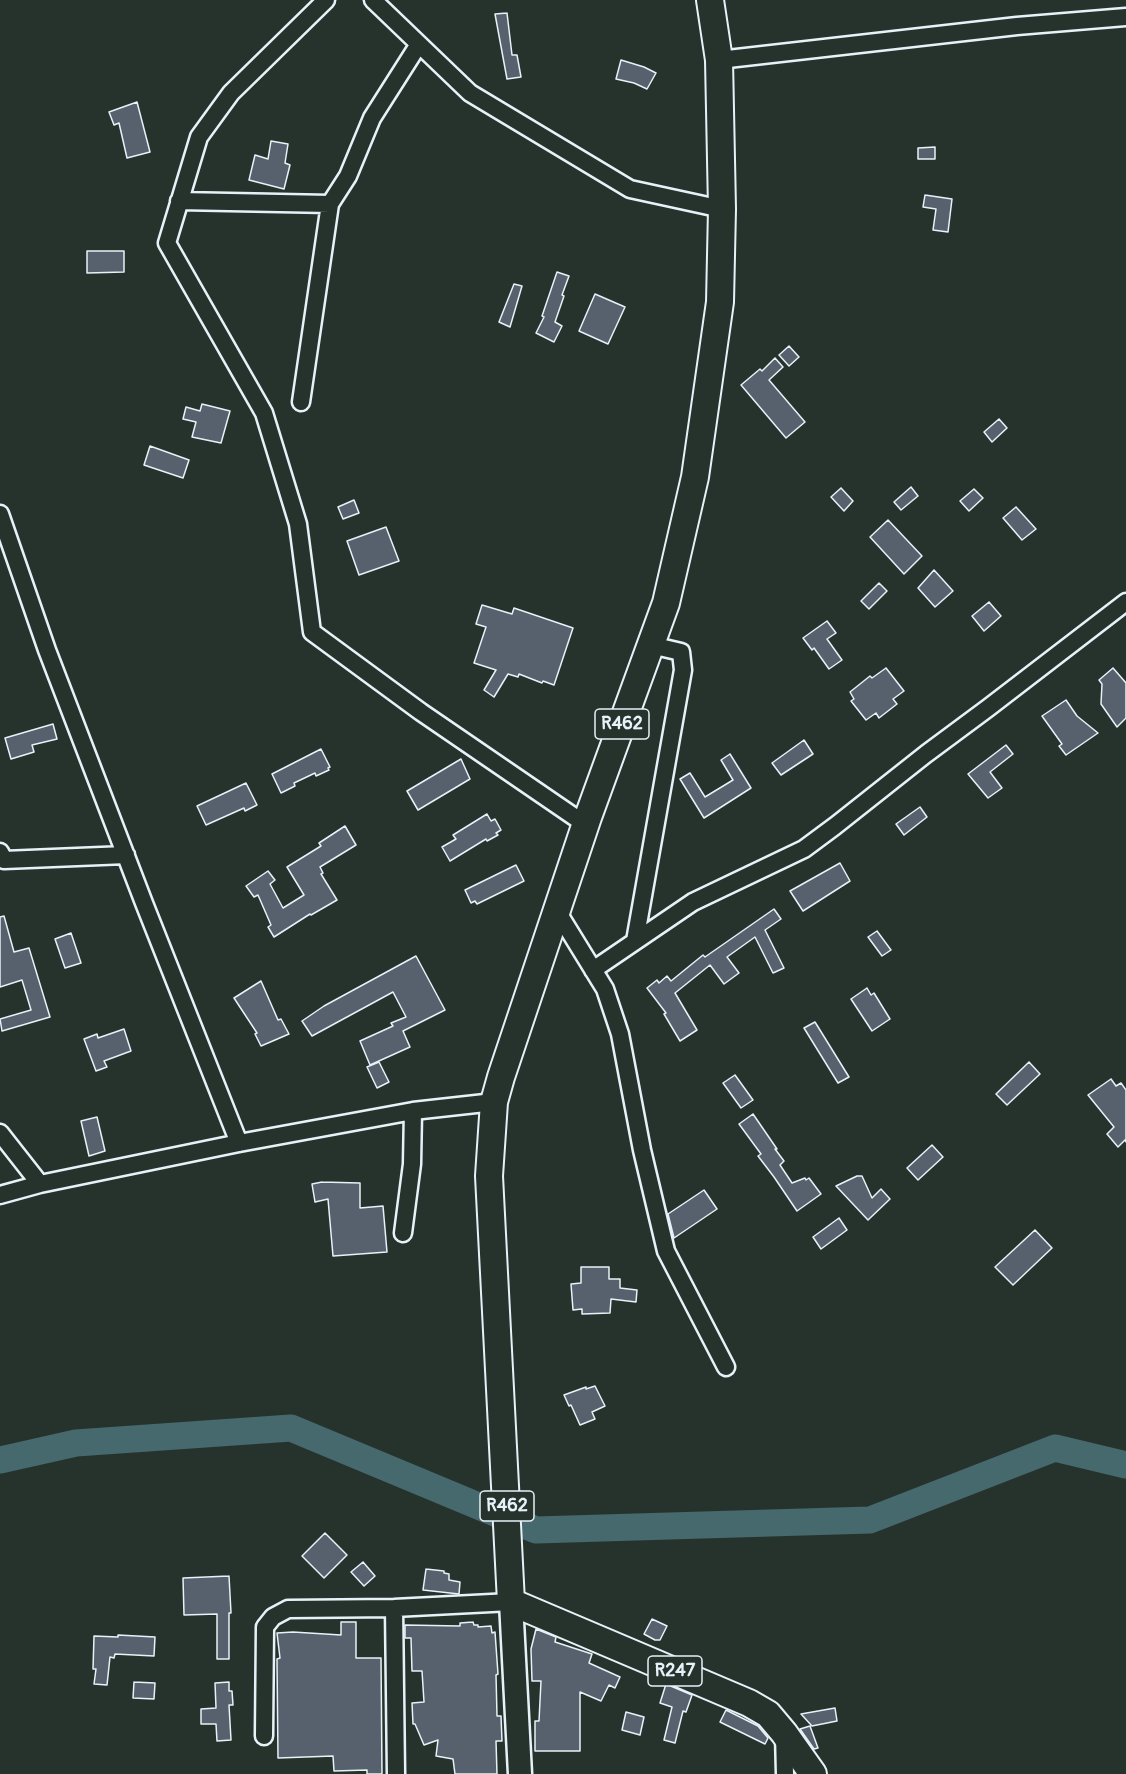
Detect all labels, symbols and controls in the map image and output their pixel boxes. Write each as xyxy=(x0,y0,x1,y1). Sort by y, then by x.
road number: R462 xyxy=(595,709,649,739)
road number: R462 xyxy=(480,1491,534,1521)
road number: R247 xyxy=(648,1656,702,1686)

